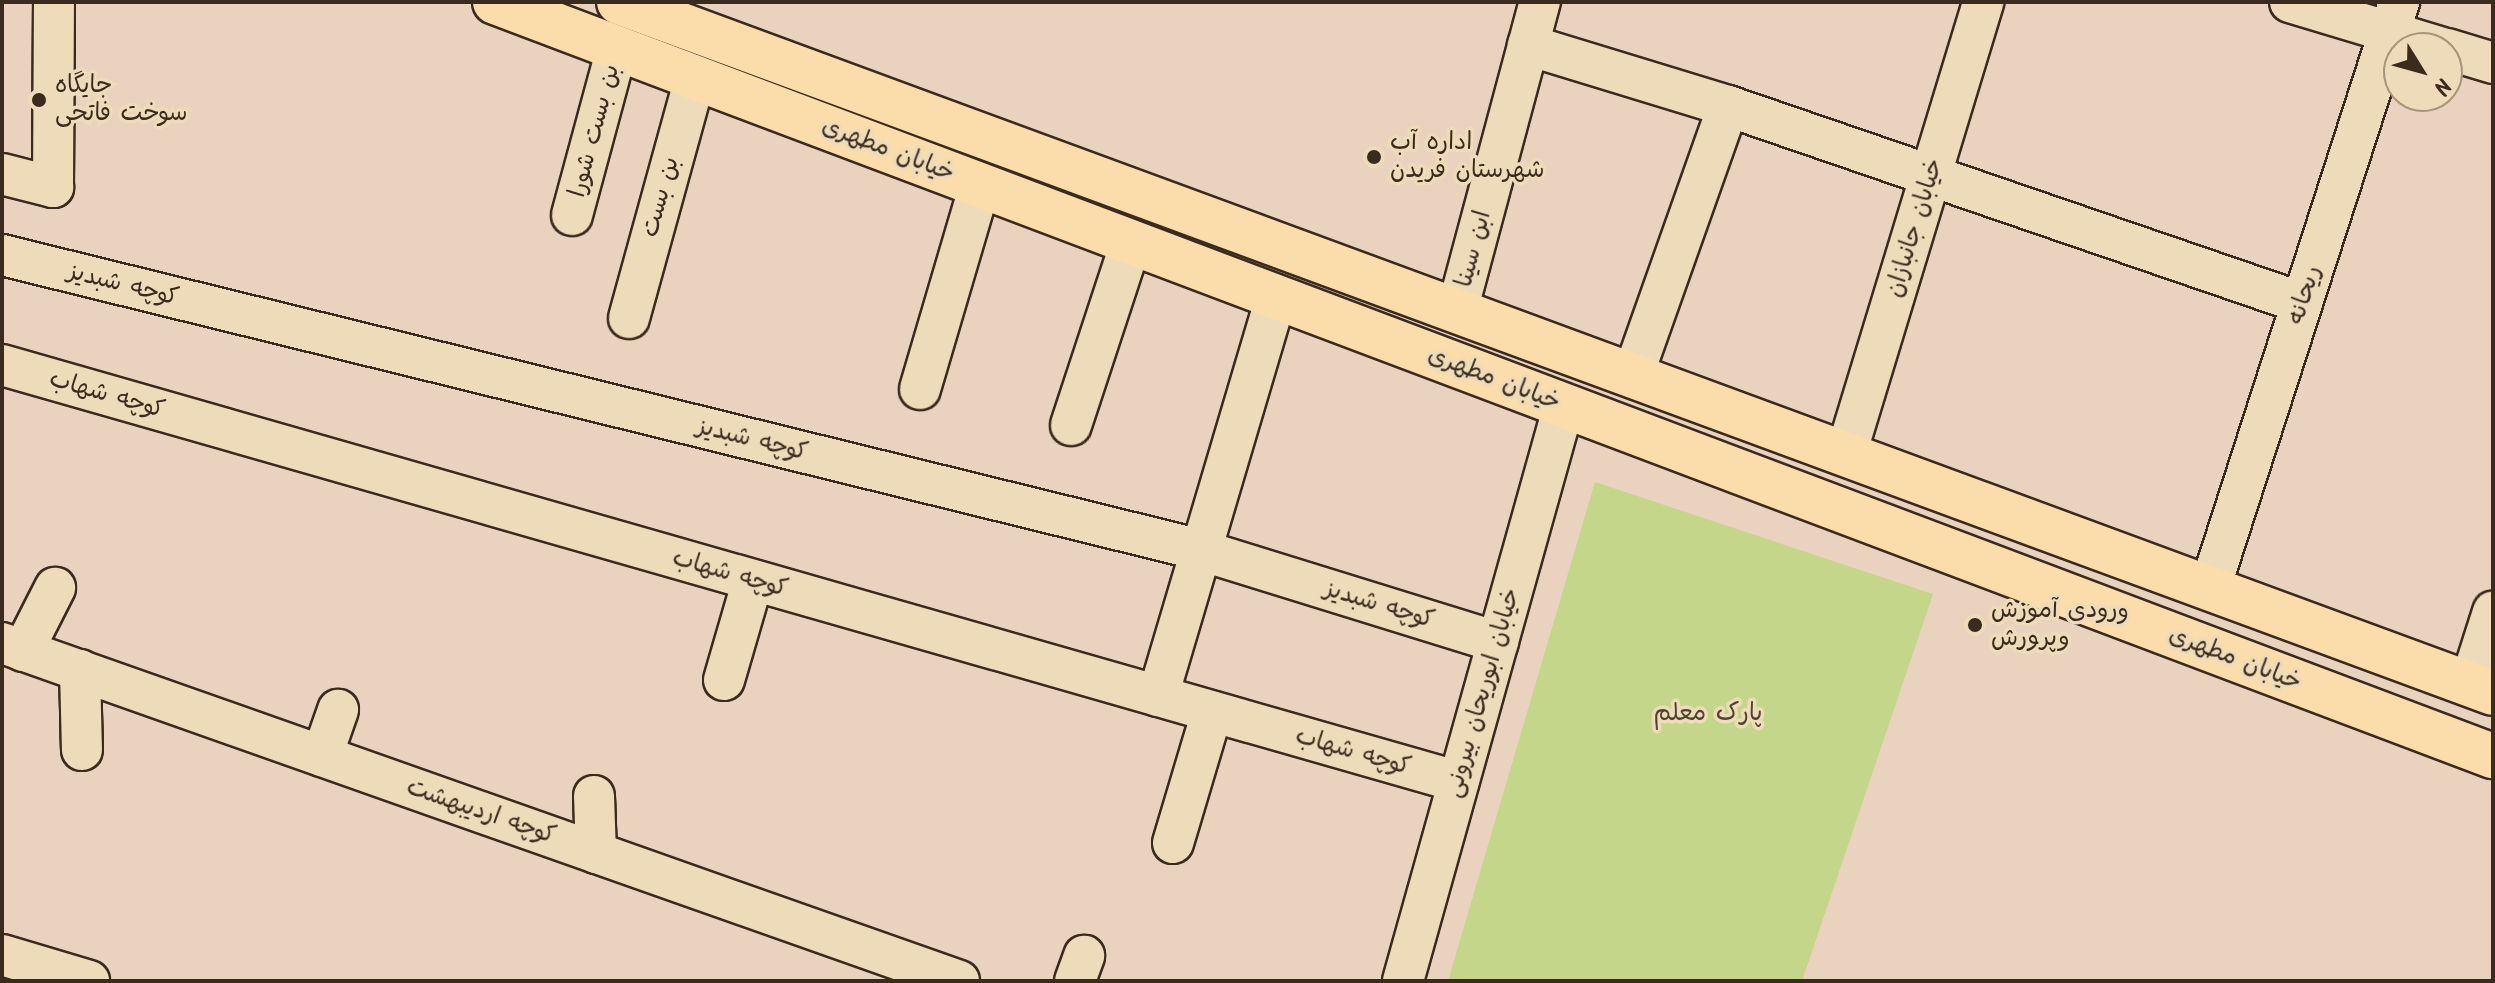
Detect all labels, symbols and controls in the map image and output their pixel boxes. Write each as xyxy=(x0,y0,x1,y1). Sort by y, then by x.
north arrow xyxy=(2383,32,2463,112)
street label: بن بست شورا xyxy=(563,62,627,200)
text: N xyxy=(2423,69,2459,102)
place label: جایگاه سوخت فاتحی xyxy=(55,72,188,128)
marker: جایگاه سوخت فاتحی xyxy=(30,91,48,109)
street label: خیابان مطهری xyxy=(818,112,958,188)
place label: اداره آب شهرستان فریدن xyxy=(1390,129,1544,185)
marker: اداره آب شهرستان فریدن xyxy=(1365,148,1383,166)
street label: بن بست xyxy=(636,154,686,240)
street label: خیابان جانبازان xyxy=(1880,155,1950,301)
street label: ابن سینا xyxy=(1450,208,1498,290)
street label: کوچه شبدیز xyxy=(64,257,182,313)
street label: ریحانه xyxy=(2282,262,2328,328)
street label: خیابان مطهری xyxy=(1424,341,1564,417)
street label: کوچه شهاب xyxy=(46,365,168,425)
street label: کوچه شبدیز xyxy=(693,412,811,468)
street label: کوچه شهاب xyxy=(669,544,791,604)
street label: کوچه شبدیز xyxy=(1321,575,1437,635)
street label: خیابان ابوریحان بیرونی xyxy=(1439,585,1527,801)
place label: ورودی آموزش وپرورش xyxy=(1991,597,2129,653)
marker: ورودی آموزش وپرورش xyxy=(1966,616,1984,634)
street label: خیابان مطهری xyxy=(2165,621,2305,697)
park label: پارک معلم xyxy=(1654,700,1762,728)
street label: کوچه شهاب xyxy=(1292,722,1414,782)
street label: کوچه اردیبهشت xyxy=(403,773,559,851)

